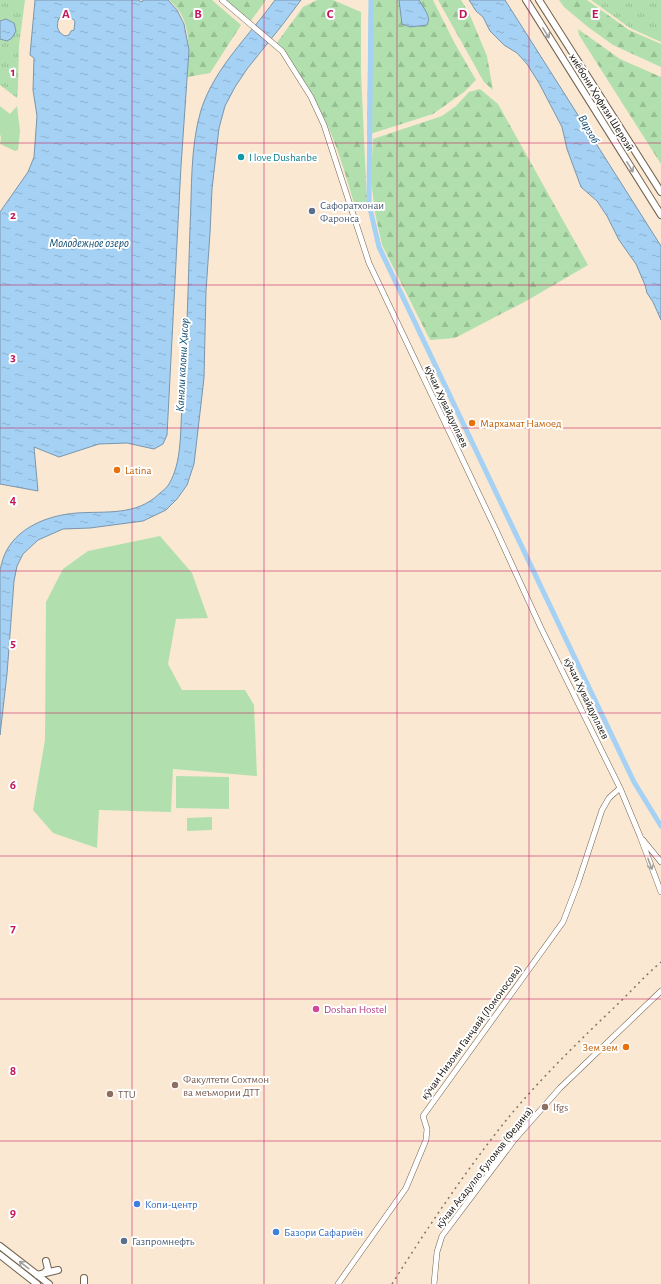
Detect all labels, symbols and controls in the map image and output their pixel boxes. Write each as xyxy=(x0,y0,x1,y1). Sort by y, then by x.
text: A xyxy=(62,8,70,21)
text: B xyxy=(194,8,202,21)
text: C xyxy=(327,8,334,21)
text: D xyxy=(459,8,468,21)
text: E xyxy=(592,8,599,21)
one-way arrow xyxy=(543,27,551,39)
street label: хиёбони Ҳофизи Шерозӣ xyxy=(567,52,636,153)
text: 1 xyxy=(11,66,15,79)
water label: Варзоб xyxy=(575,113,602,147)
marker: I love Dushanbe xyxy=(236,152,246,162)
place label: I love Dushanbe xyxy=(249,152,317,163)
one-way arrow xyxy=(627,161,635,173)
place label: Сафоратхонаи Фаронса xyxy=(320,200,384,224)
marker: Сафоратхонаи Фаронса xyxy=(307,206,317,216)
text: 2 xyxy=(10,209,16,222)
water label: Молодежное озеро xyxy=(49,237,129,250)
water label: Канали калони Ҳисор xyxy=(174,318,191,412)
text: 3 xyxy=(10,351,16,364)
street label: кӯчаи Хувайдуллаев xyxy=(423,363,470,449)
marker: Мархамат Намоед xyxy=(467,418,477,428)
place label: Мархамат Намоед xyxy=(480,418,562,429)
marker: Latina xyxy=(112,465,122,475)
place label: Latina xyxy=(125,465,152,476)
text: 4 xyxy=(10,494,17,507)
text: 5 xyxy=(10,637,16,650)
street label: кӯчаи Хувайдуллаев xyxy=(562,656,611,741)
text: 6 xyxy=(10,779,16,792)
one-way arrow xyxy=(647,857,655,869)
text: 7 xyxy=(10,922,16,935)
street label: кӯчаи Низоми Ганҷавӣ (Ломоносова) xyxy=(419,963,524,1102)
marker: Doshan Hostel xyxy=(311,1004,321,1014)
place label: Doshan Hostel xyxy=(324,1004,387,1015)
place label: Зем зем xyxy=(583,1042,618,1053)
marker: Зем зем xyxy=(621,1042,631,1052)
text: 8 xyxy=(10,1065,16,1078)
place label: Факултети Сохтмон ва меъмории ДТТ xyxy=(183,1074,269,1098)
marker: Факултети Сохтмон ва меъмории ДТТ xyxy=(170,1080,180,1090)
marker: TTU xyxy=(105,1089,115,1099)
place label: TTU xyxy=(118,1089,136,1100)
marker: lfgs xyxy=(540,1102,550,1112)
place label: lfgs xyxy=(553,1102,568,1113)
street label: кӯчаи Асадулло Ғуломов (Федина) xyxy=(434,1104,535,1230)
marker: Копи-центр xyxy=(132,1199,142,1209)
place label: Копи-центр xyxy=(145,1199,198,1210)
text: 9 xyxy=(10,1207,16,1220)
marker: Базори Сафариён xyxy=(271,1227,281,1237)
place label: Базори Сафариён xyxy=(284,1227,363,1238)
marker: Газпромнефть xyxy=(119,1236,129,1246)
place label: Газпромнефть xyxy=(132,1236,195,1247)
one-way arrow xyxy=(19,1261,30,1270)

